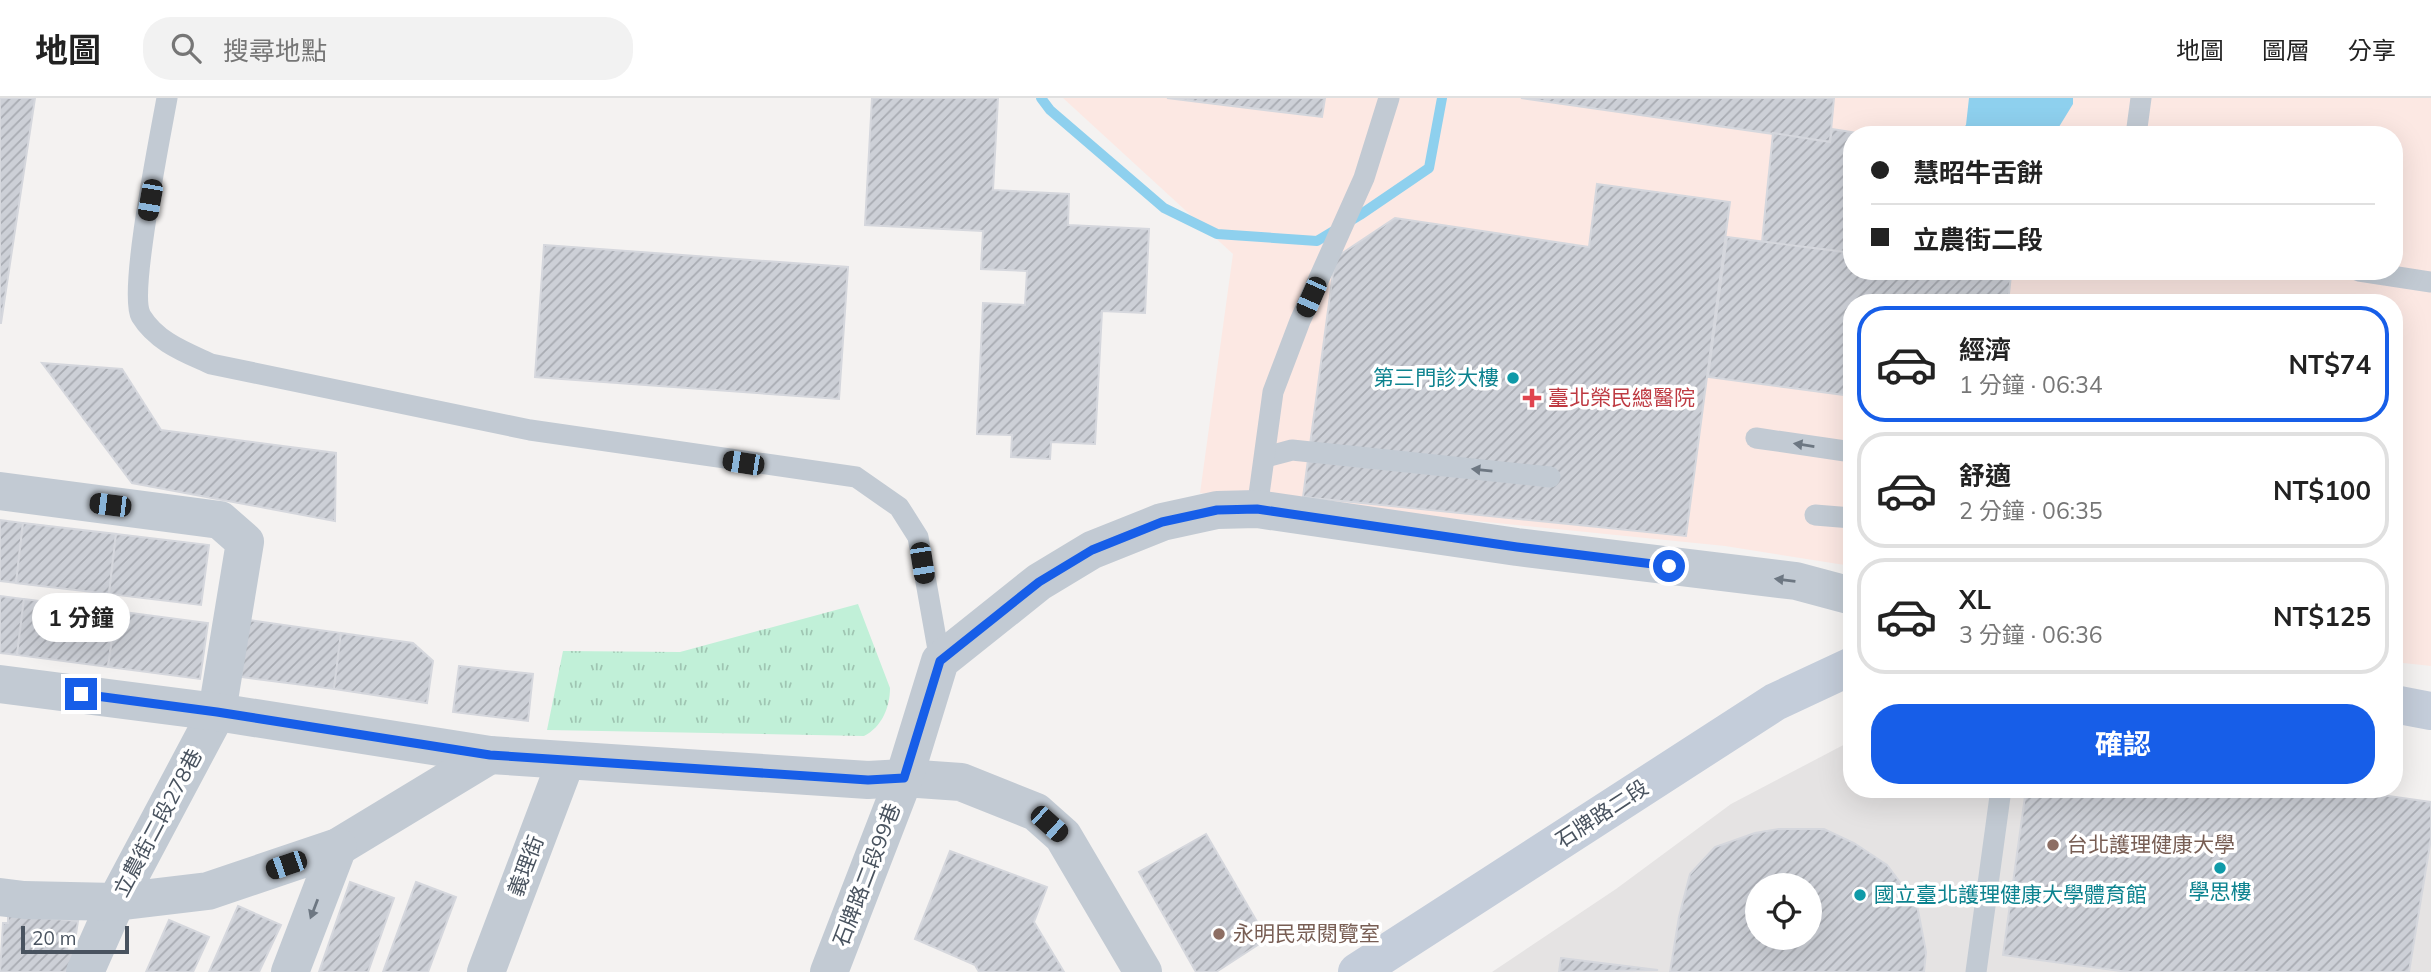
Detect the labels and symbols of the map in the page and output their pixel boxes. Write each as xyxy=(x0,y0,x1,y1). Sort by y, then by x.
car xyxy=(137,177,164,223)
car xyxy=(1293,274,1330,320)
place label: 第三門診大樓 xyxy=(1373,364,1499,390)
marker: 第三門診大樓 xyxy=(1505,370,1521,386)
place label: 臺北榮民總醫院 xyxy=(1548,384,1695,410)
marker: 臺北榮民總醫院 xyxy=(1522,388,1542,408)
one-way arrow xyxy=(1793,439,1815,450)
car xyxy=(721,449,766,477)
one-way arrow xyxy=(1471,464,1493,475)
car xyxy=(88,492,133,518)
car xyxy=(909,541,936,585)
route start xyxy=(1653,550,1685,582)
one-way arrow xyxy=(1774,574,1796,585)
callout: 1 分鐘 xyxy=(32,592,130,642)
route end xyxy=(65,678,97,710)
street label: 立農街二段278巷 xyxy=(107,744,207,901)
street label: 石牌路二段 xyxy=(1550,774,1653,853)
street label: 石牌路二段99巷 xyxy=(827,799,905,950)
car xyxy=(1027,802,1072,846)
place label: 台北護理健康大學 xyxy=(2067,831,2235,857)
street label: 義理街 xyxy=(502,832,548,900)
marker: 台北護理健康大學 xyxy=(2045,837,2061,853)
car xyxy=(263,848,310,882)
marker: 學思樓 xyxy=(2212,860,2228,876)
place label: 學思樓 xyxy=(2189,878,2252,904)
place label: 國立臺北護理健康大學體育館 xyxy=(1874,881,2147,907)
marker: 國立臺北護理健康大學體育館 xyxy=(1852,887,1868,903)
one-way arrow xyxy=(308,899,319,920)
place label: 永明民眾閱覽室 xyxy=(1233,920,1380,946)
scale bar xyxy=(21,923,130,955)
marker: 永明民眾閱覽室 xyxy=(1211,926,1227,942)

